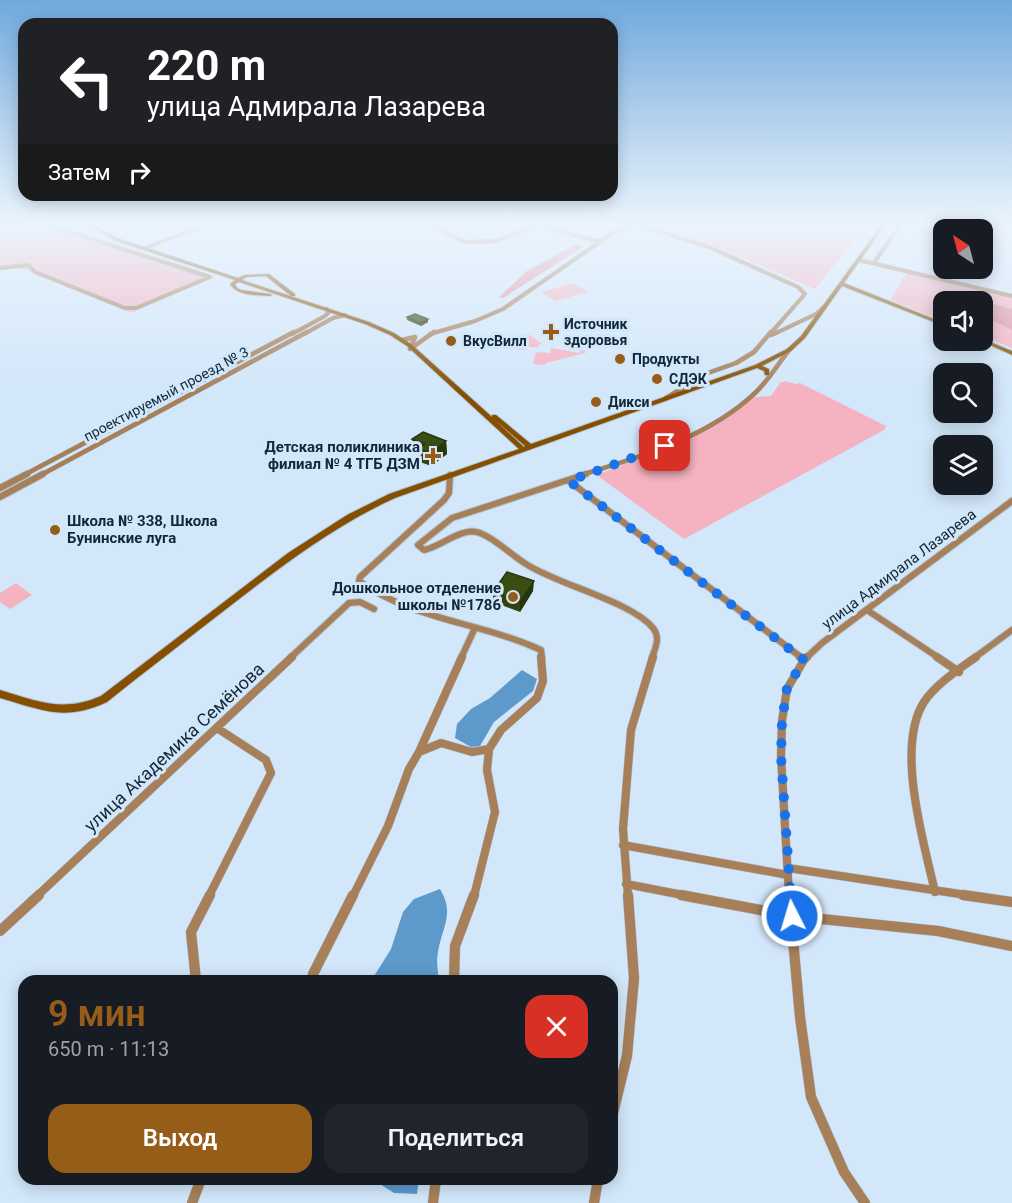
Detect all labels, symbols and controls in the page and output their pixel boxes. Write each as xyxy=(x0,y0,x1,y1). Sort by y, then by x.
text: 220 m xyxy=(147,41,266,90)
icon: left xyxy=(48,42,126,120)
text: улица Адмирала Лазарева xyxy=(147,91,486,123)
icon: right xyxy=(123,156,156,189)
text: Затем xyxy=(48,160,111,185)
north arrow xyxy=(933,219,993,279)
map controls xyxy=(933,219,993,495)
button: sound xyxy=(933,291,993,351)
place label: Источник здоровья xyxy=(564,316,628,348)
marker: Источник здоровья xyxy=(542,323,560,341)
place label: ВкусВилл xyxy=(463,333,527,349)
marker: ВкусВилл xyxy=(444,334,458,348)
street label: проектируемый проезд № 3 xyxy=(81,344,251,444)
place label: Продукты xyxy=(632,351,700,367)
marker: Продукты xyxy=(613,352,627,366)
button: search xyxy=(933,363,993,423)
place label: СДЭК xyxy=(669,371,708,387)
marker: СДЭК xyxy=(650,372,664,386)
place label: Дикси xyxy=(608,394,649,410)
marker: Дикси xyxy=(589,395,603,409)
pin xyxy=(639,420,690,471)
icon: arrive xyxy=(648,429,681,462)
button: layers xyxy=(933,435,993,495)
place label: Детская поликлиника филиал № 4 ТГБ ДЗМ xyxy=(265,438,420,473)
marker: Детская поликлиника филиал № 4 ТГБ ДЗМ xyxy=(424,447,442,465)
street label: улица Адмирала Лазарева xyxy=(818,505,980,633)
place label: Школа № 338, Школа Бунинские луга xyxy=(67,512,218,547)
marker: Школа № 338, Школа Бунинские луга xyxy=(48,523,62,537)
place label: Дошкольное отделение школы №1786 xyxy=(332,579,501,614)
marker: Дошкольное отделение школы №1786 xyxy=(506,590,520,604)
street label: улица Академика Семёнова xyxy=(80,658,268,836)
position arrow xyxy=(760,884,824,948)
text: 9 мин xyxy=(48,993,146,1035)
button: close xyxy=(525,995,588,1058)
text: 650 m · 11:13 xyxy=(48,1037,169,1061)
button: Выход xyxy=(48,1104,312,1173)
button: Поделиться xyxy=(324,1104,588,1173)

